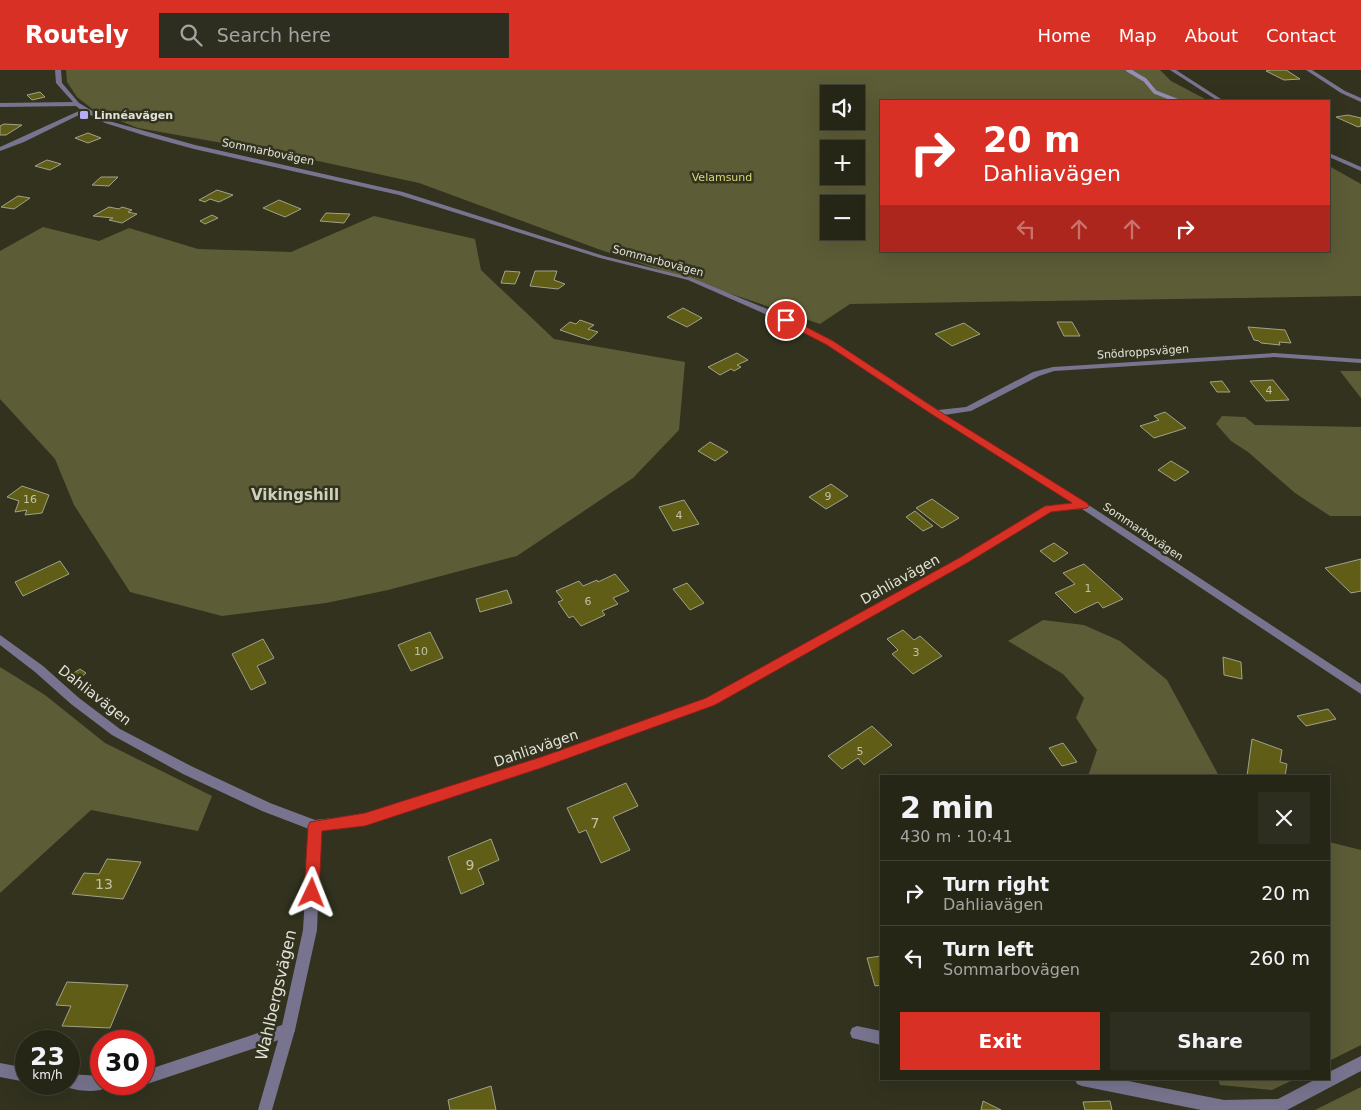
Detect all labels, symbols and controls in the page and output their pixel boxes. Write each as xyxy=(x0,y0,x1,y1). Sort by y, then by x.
search box xyxy=(159,13,509,58)
text: Routely xyxy=(25,21,129,49)
icon: search xyxy=(177,21,205,49)
text: Search here xyxy=(217,24,331,46)
text: Home xyxy=(1038,25,1091,46)
text: Map xyxy=(1119,25,1157,46)
text: About xyxy=(1185,25,1238,46)
text: Contact xyxy=(1266,25,1336,46)
map controls xyxy=(820,85,865,240)
button: sound xyxy=(820,85,865,130)
marker: Linnéavägen xyxy=(78,109,90,121)
place label: Linnéavägen xyxy=(94,109,173,122)
icon: right xyxy=(900,120,965,185)
text: 20 m xyxy=(983,120,1080,160)
street label: Sommarbovägen xyxy=(221,136,315,168)
button: + xyxy=(820,140,865,185)
text: Dahliavägen xyxy=(983,161,1121,186)
park label: Velamsund xyxy=(692,171,752,184)
button: − xyxy=(820,195,865,240)
icon: left xyxy=(1012,215,1040,243)
icon: ahead xyxy=(1065,215,1093,243)
icon: ahead xyxy=(1118,215,1146,243)
icon: right xyxy=(1171,215,1199,243)
street label: Sommarbovägen xyxy=(611,243,705,279)
pin xyxy=(765,299,807,341)
icon: arrive xyxy=(772,306,800,334)
street label: Snödroppsvägen xyxy=(1096,342,1190,362)
house number: 4 xyxy=(1266,384,1273,397)
district label: Vikingshill xyxy=(251,486,339,504)
house number: 9 xyxy=(825,490,832,503)
house number: 16 xyxy=(23,493,37,506)
street label: Sommarbovägen xyxy=(1100,500,1186,564)
house number: 4 xyxy=(676,509,683,522)
street label: Dahliavägen xyxy=(858,551,942,607)
house number: 1 xyxy=(1085,582,1092,595)
house number: 6 xyxy=(585,595,592,608)
house number: 10 xyxy=(414,645,428,658)
house number: 3 xyxy=(913,646,920,659)
street label: Dahliavägen xyxy=(55,662,135,728)
street label: Dahliavägen xyxy=(492,726,580,770)
house number: 5 xyxy=(857,745,864,758)
text: 2 min xyxy=(900,790,994,825)
button: close xyxy=(1258,792,1310,844)
house number: 7 xyxy=(591,815,599,831)
text: 430 m · 10:41 xyxy=(900,827,1013,846)
house number: 9 xyxy=(466,857,474,873)
position arrow xyxy=(285,866,337,918)
text: Turn right xyxy=(943,873,1049,895)
house number: 13 xyxy=(95,876,113,892)
icon: right xyxy=(900,879,928,907)
text: 20 m xyxy=(1261,882,1310,904)
text: Dahliavägen xyxy=(943,895,1043,914)
street label: Wahlbergsvägen xyxy=(252,928,300,1062)
text: Turn left xyxy=(943,938,1034,960)
icon: left xyxy=(900,944,928,972)
text: 260 m xyxy=(1249,947,1310,969)
text: Sommarbovägen xyxy=(943,960,1080,979)
button: Exit xyxy=(900,1012,1100,1070)
button: Share xyxy=(1110,1012,1310,1070)
speed limit sign: 30 xyxy=(90,1030,155,1095)
text: 23 xyxy=(30,1042,65,1071)
text: km/h xyxy=(32,1068,63,1082)

